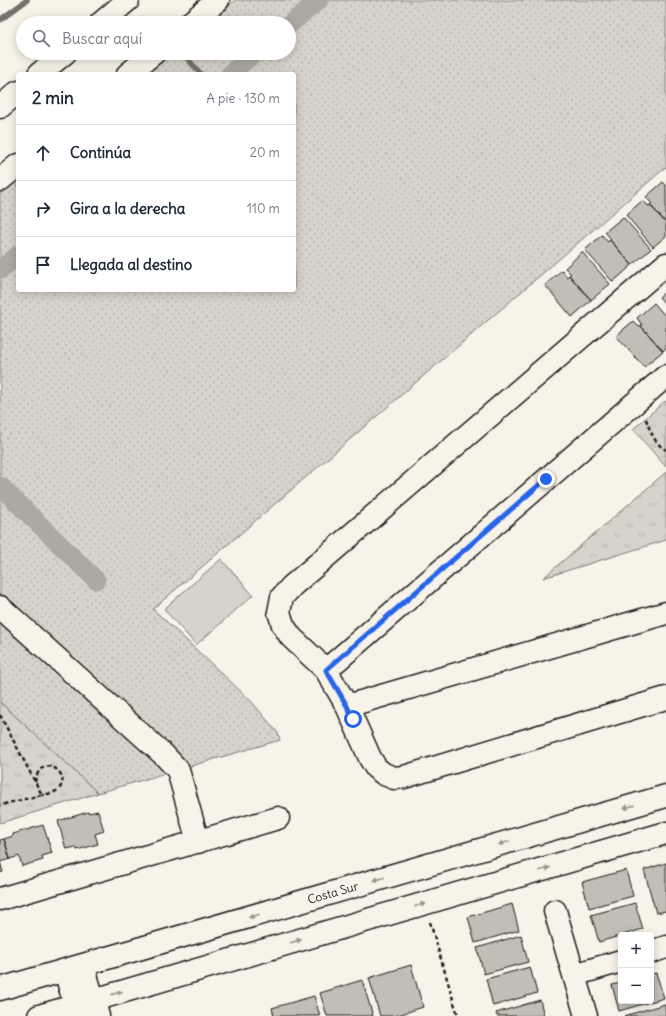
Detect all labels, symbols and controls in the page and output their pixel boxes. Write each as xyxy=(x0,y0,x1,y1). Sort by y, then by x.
search box xyxy=(16,16,296,60)
icon: search xyxy=(30,27,52,49)
text: Buscar aquí xyxy=(62,29,142,48)
text: 2 min xyxy=(32,87,74,109)
text: A pie · 130 m xyxy=(207,90,280,107)
icon: ahead xyxy=(32,142,54,164)
text: Continúa xyxy=(70,143,131,162)
text: 20 m xyxy=(250,144,280,161)
icon: right xyxy=(32,198,54,220)
text: Gira a la derecha xyxy=(70,199,185,218)
text: 110 m xyxy=(247,200,280,217)
icon: arrive xyxy=(32,254,54,276)
text: Llegada al destino xyxy=(70,255,192,274)
route end xyxy=(537,470,555,488)
route start xyxy=(344,710,362,728)
one-way arrow xyxy=(622,804,634,810)
one-way arrow xyxy=(497,840,509,846)
one-way arrow xyxy=(540,866,552,872)
one-way arrow xyxy=(373,876,385,882)
street label: Costa Sur xyxy=(306,878,360,907)
one-way arrow xyxy=(415,902,427,908)
one-way arrow xyxy=(248,913,260,919)
map controls xyxy=(618,932,654,1004)
button: + xyxy=(618,932,654,968)
one-way arrow xyxy=(290,938,302,944)
button: − xyxy=(618,968,654,1004)
one-way arrow xyxy=(111,990,123,996)

